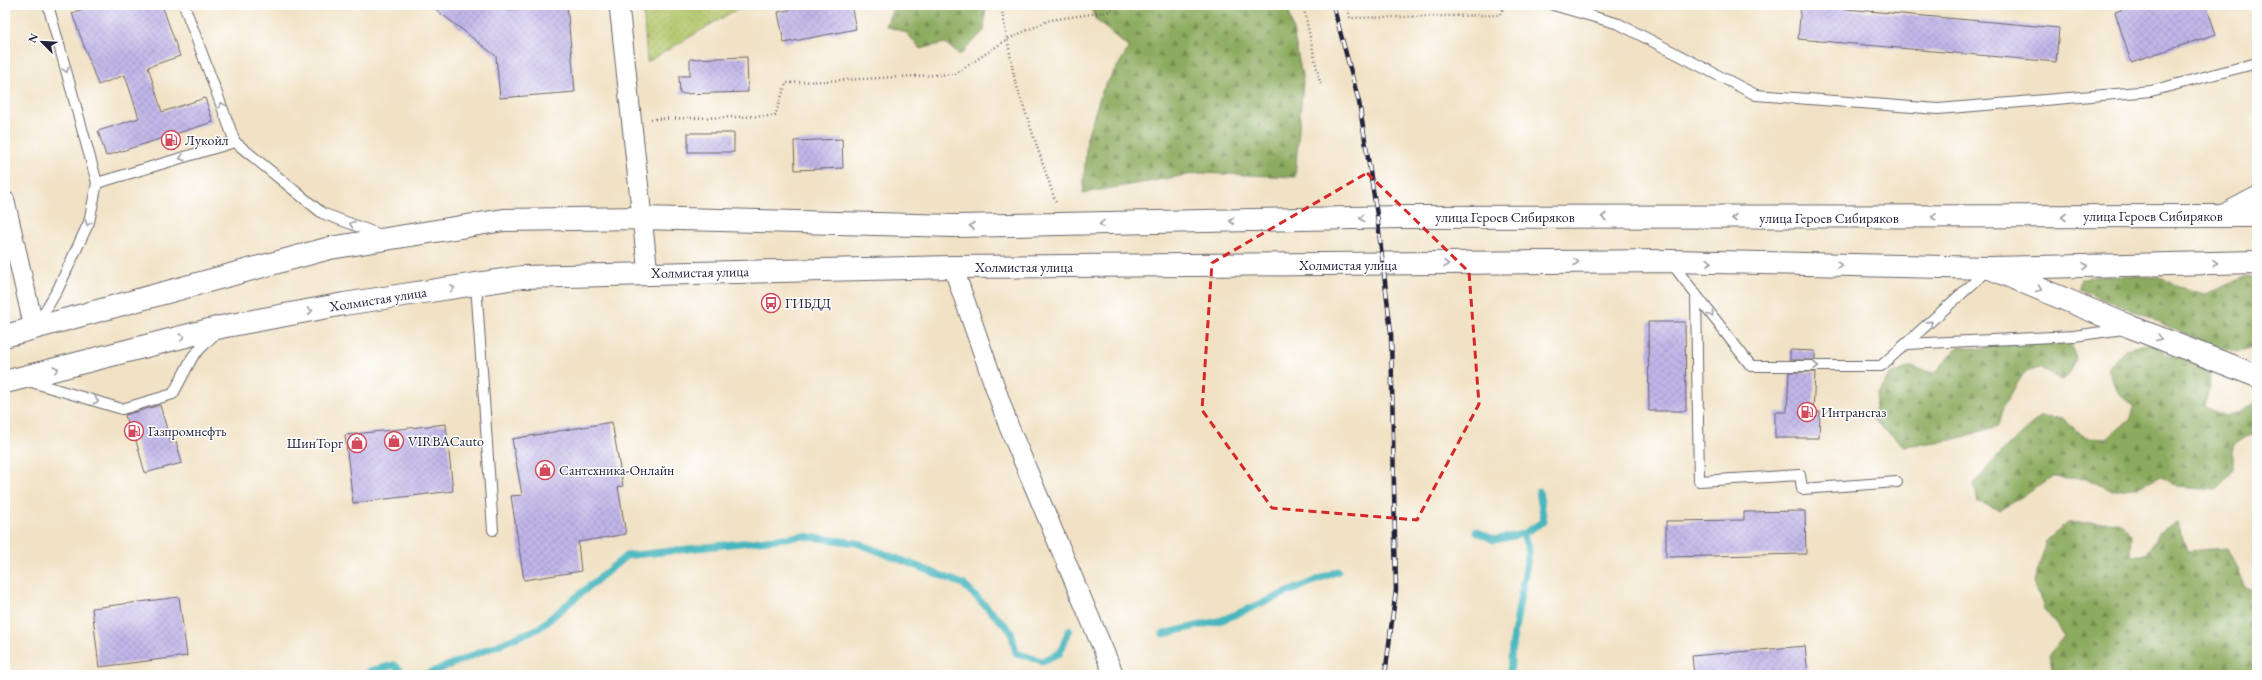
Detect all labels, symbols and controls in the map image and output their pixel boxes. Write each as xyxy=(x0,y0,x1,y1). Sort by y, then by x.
north arrow xyxy=(22,22,62,62)
text: N xyxy=(25,31,41,45)
one-way arrow xyxy=(61,66,70,73)
one-way arrow xyxy=(218,102,226,109)
fuel station icon: Лукойл xyxy=(160,129,182,151)
place label: Лукойл xyxy=(185,131,229,149)
one-way arrow xyxy=(179,153,186,162)
street label: улица Героев Сибиряков xyxy=(2083,207,2223,225)
street label: улица Героев Сибиряков xyxy=(1435,208,1575,226)
street label: улица Героев Сибиряков xyxy=(1759,209,1899,227)
one-way arrow xyxy=(1601,213,1607,222)
one-way arrow xyxy=(1931,213,1937,222)
one-way arrow xyxy=(2061,213,2067,221)
one-way arrow xyxy=(1359,214,1365,222)
one-way arrow xyxy=(1731,214,1737,222)
one-way arrow xyxy=(1229,217,1235,225)
one-way arrow xyxy=(84,220,92,227)
one-way arrow xyxy=(1099,220,1105,229)
one-way arrow xyxy=(349,221,356,229)
one-way arrow xyxy=(969,222,975,230)
street label: Холмистая улица xyxy=(1298,256,1397,274)
street label: Холмистая улица xyxy=(974,258,1073,276)
one-way arrow xyxy=(1573,258,1579,266)
one-way arrow xyxy=(1706,258,1712,266)
one-way arrow xyxy=(2212,259,2218,267)
one-way arrow xyxy=(1443,260,1449,268)
one-way arrow xyxy=(1836,261,1842,269)
street label: Холмистая улица xyxy=(650,262,750,282)
one-way arrow xyxy=(2082,262,2088,270)
street label: Холмистая улица xyxy=(327,282,428,316)
one-way arrow xyxy=(449,284,455,293)
one-way arrow xyxy=(2035,284,2043,292)
bus stop icon: ГИБДД xyxy=(760,292,782,314)
place label: ГИБДД xyxy=(785,294,831,312)
one-way arrow xyxy=(306,307,313,315)
one-way arrow xyxy=(1706,310,1713,317)
one-way arrow xyxy=(1925,321,1932,328)
one-way arrow xyxy=(179,334,186,342)
one-way arrow xyxy=(2156,334,2163,342)
one-way arrow xyxy=(1813,362,1819,370)
one-way arrow xyxy=(52,365,59,374)
one-way arrow xyxy=(93,396,100,405)
fuel station icon: Интрансгаз xyxy=(1796,401,1818,423)
place label: Интрансгаз xyxy=(1821,403,1886,421)
fuel station icon: Газпромнефть xyxy=(123,420,145,442)
place label: Газпромнефть xyxy=(148,422,227,440)
shop icon: VIRBACauto xyxy=(383,430,405,452)
shop icon: ШинТорг xyxy=(346,432,368,454)
place label: VIRBACauto xyxy=(408,432,484,450)
place label: ШинТорг xyxy=(287,434,343,452)
shop icon: Сантехника-Онлайн xyxy=(534,459,556,481)
place label: Сантехника-Онлайн xyxy=(559,461,674,479)

